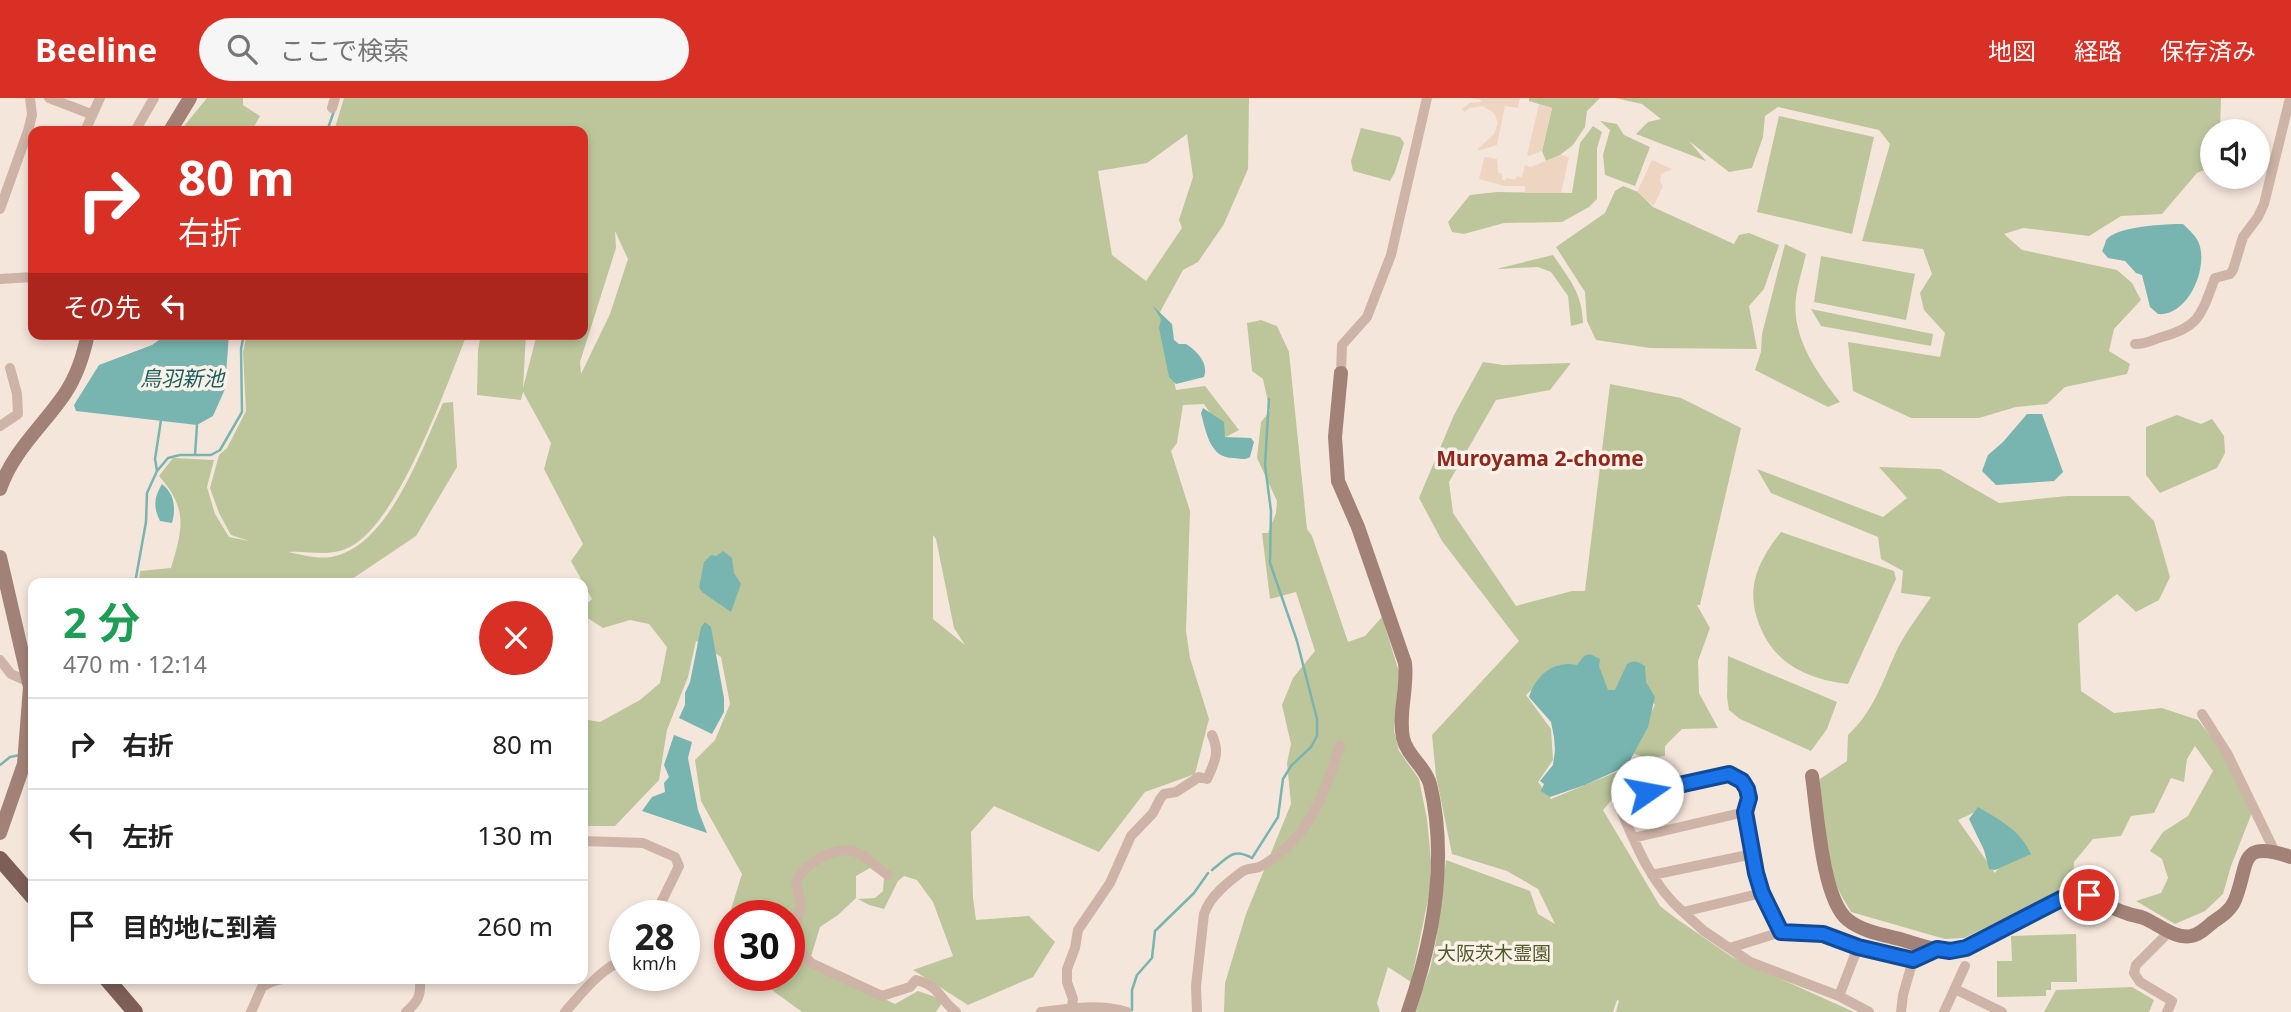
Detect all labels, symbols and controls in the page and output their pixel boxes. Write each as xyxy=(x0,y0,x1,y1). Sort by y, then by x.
search box xyxy=(199,18,689,81)
text: Beeline xyxy=(35,27,157,72)
icon: search xyxy=(223,30,261,68)
text: ここで検索 xyxy=(279,32,409,68)
text: 地図 xyxy=(1988,34,2036,67)
text: 経路 xyxy=(2074,34,2122,67)
text: 保存済み xyxy=(2160,34,2256,67)
map controls xyxy=(2200,119,2270,189)
button: sound xyxy=(2200,119,2270,189)
text: 80 m xyxy=(178,144,295,210)
icon: right xyxy=(63,154,154,245)
text: 右折 xyxy=(178,210,242,253)
icon: left xyxy=(155,287,193,325)
text: その先 xyxy=(63,289,141,325)
water label: 鳥羽新池 xyxy=(140,364,226,392)
district label: Muroyama 2-chome xyxy=(1436,444,1644,472)
text: 2 分 xyxy=(63,593,140,650)
button: close xyxy=(479,601,553,675)
text: 470 m · 12:14 xyxy=(63,648,207,680)
icon: right xyxy=(63,725,101,763)
text: 80 m xyxy=(492,726,553,762)
text: 右折 xyxy=(122,727,174,763)
position arrow xyxy=(1610,755,1684,829)
icon: left xyxy=(63,816,101,854)
text: 130 m xyxy=(477,817,553,853)
text: 左折 xyxy=(122,818,174,854)
pin xyxy=(2059,865,2119,925)
icon: arrive xyxy=(2070,876,2108,914)
speed limit sign: 30 xyxy=(714,900,805,991)
icon: arrive xyxy=(63,907,101,945)
text: 260 m xyxy=(477,908,553,944)
text: 目的地に到着 xyxy=(122,909,278,945)
text: 28 xyxy=(634,913,675,960)
park label: 大阪茨木霊園 xyxy=(1437,940,1551,966)
text: km/h xyxy=(632,951,677,975)

